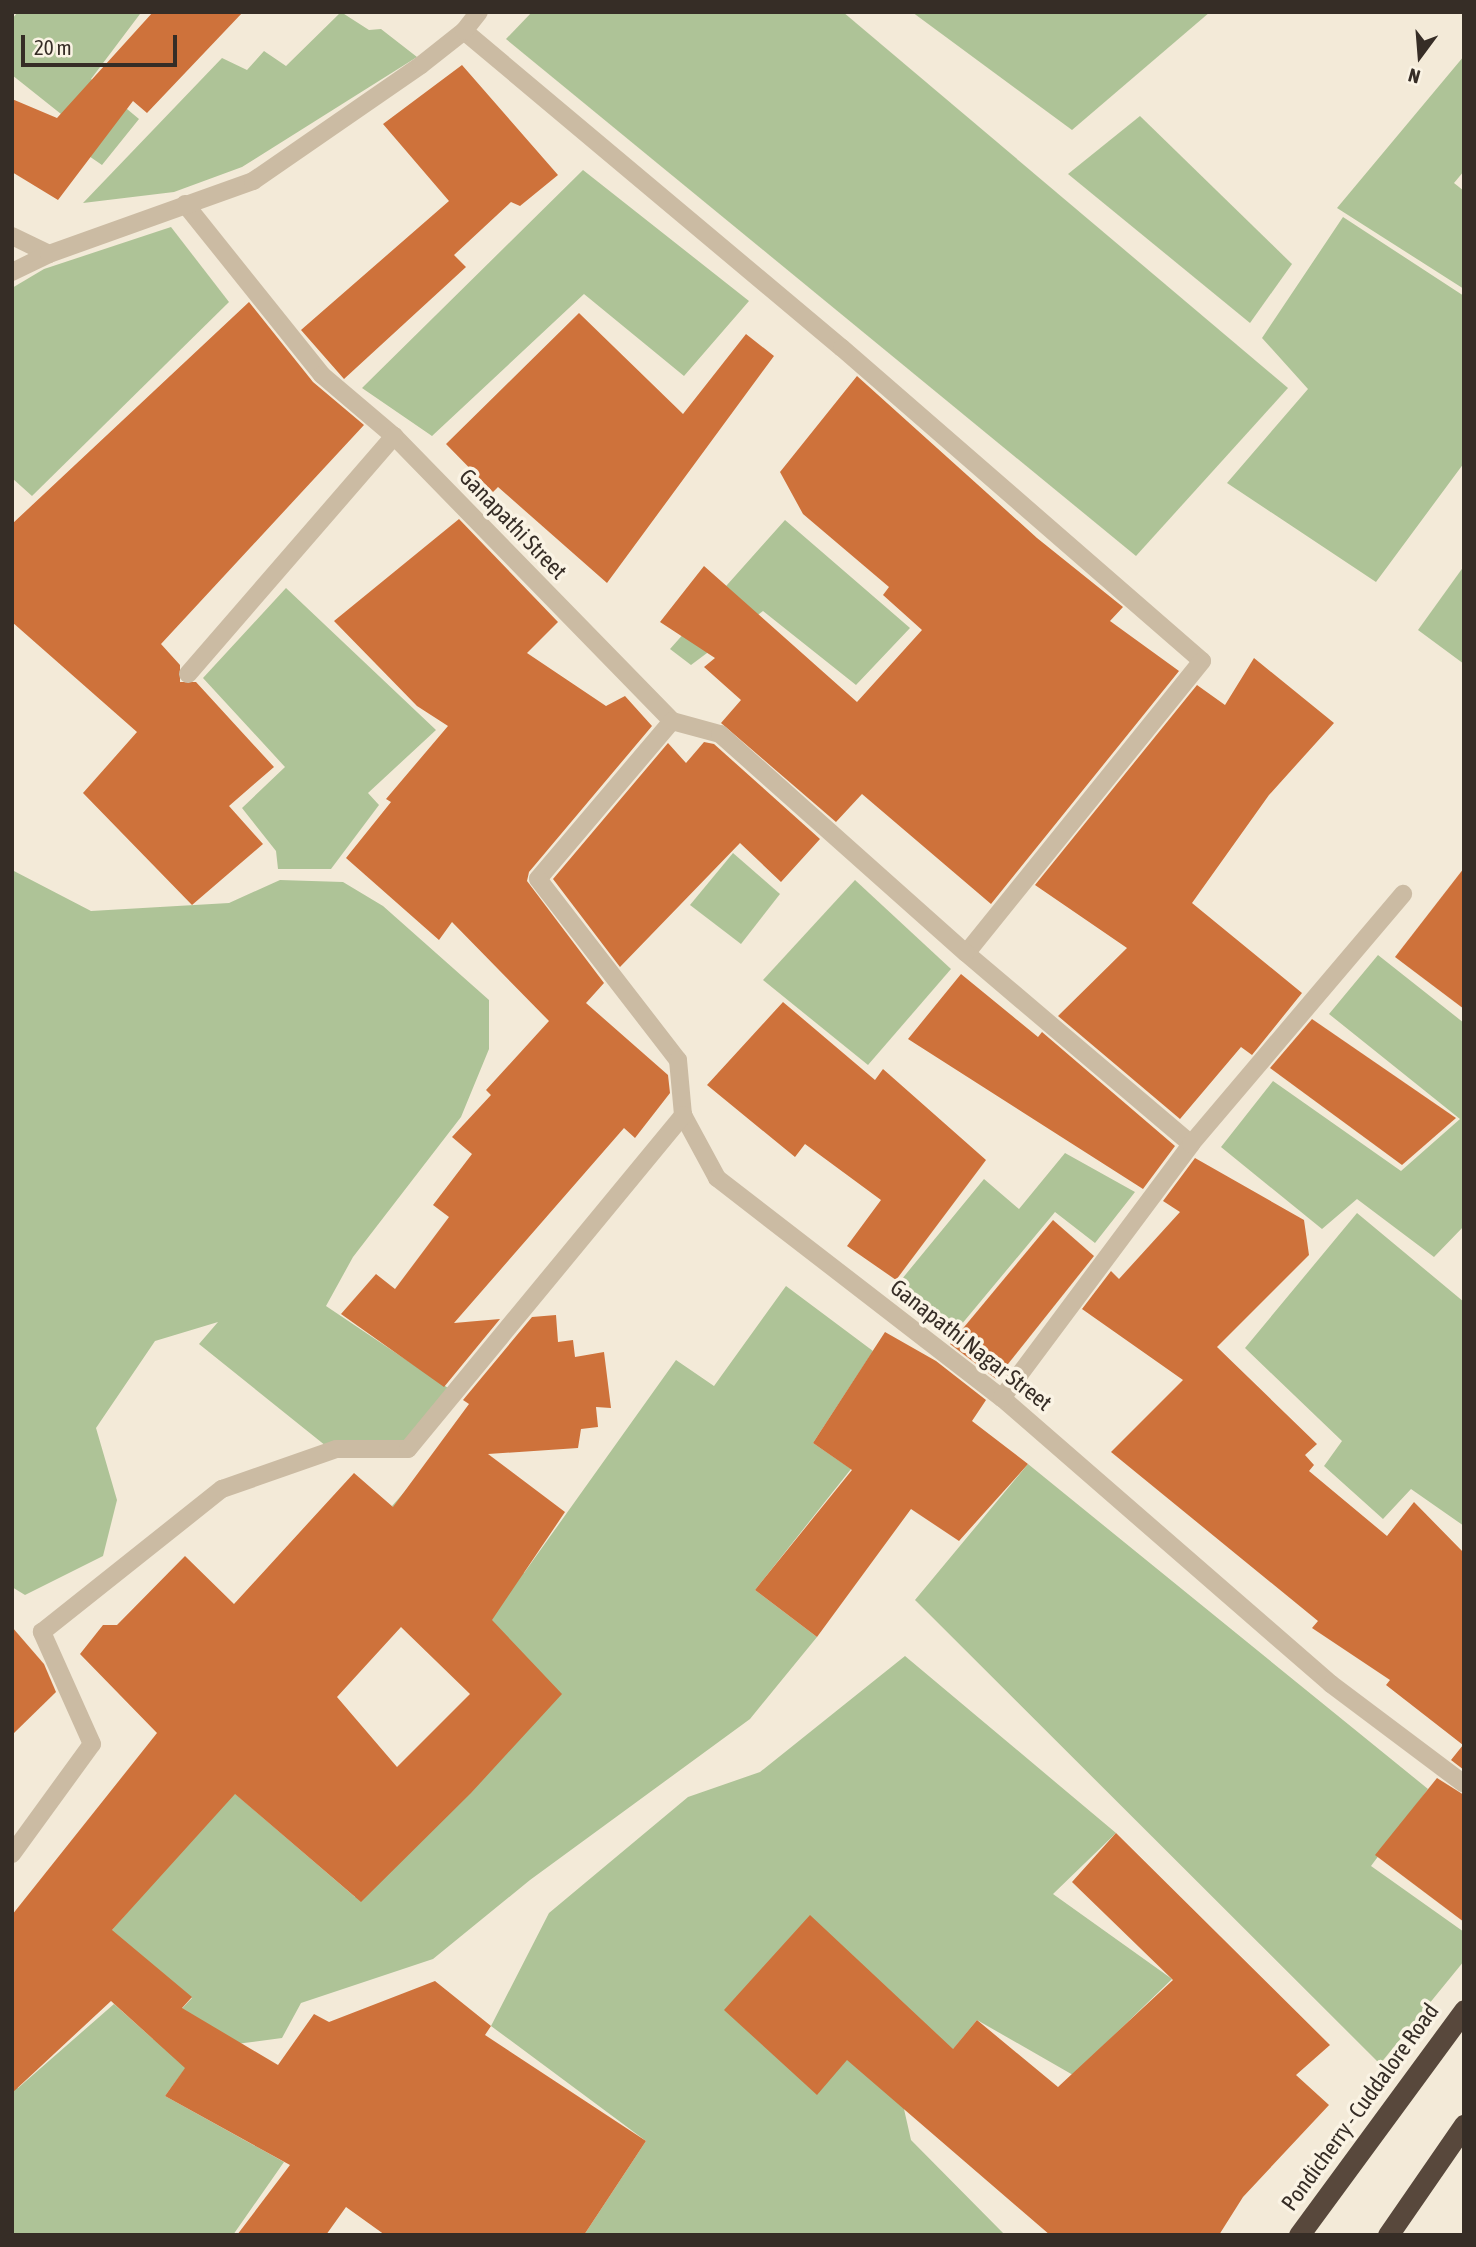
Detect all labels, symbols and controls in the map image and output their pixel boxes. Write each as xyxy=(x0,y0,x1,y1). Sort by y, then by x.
scale bar xyxy=(24,21,180,65)
north arrow xyxy=(1385,21,1455,91)
text: 20 m xyxy=(34,35,72,59)
text: N xyxy=(1406,64,1423,88)
street label: Ganapathi Street xyxy=(453,463,573,585)
street label: Ganapathi Nagar Street xyxy=(885,1273,1057,1417)
street label: Pondicherry - Cuddalore Road xyxy=(1276,1998,1444,2216)

